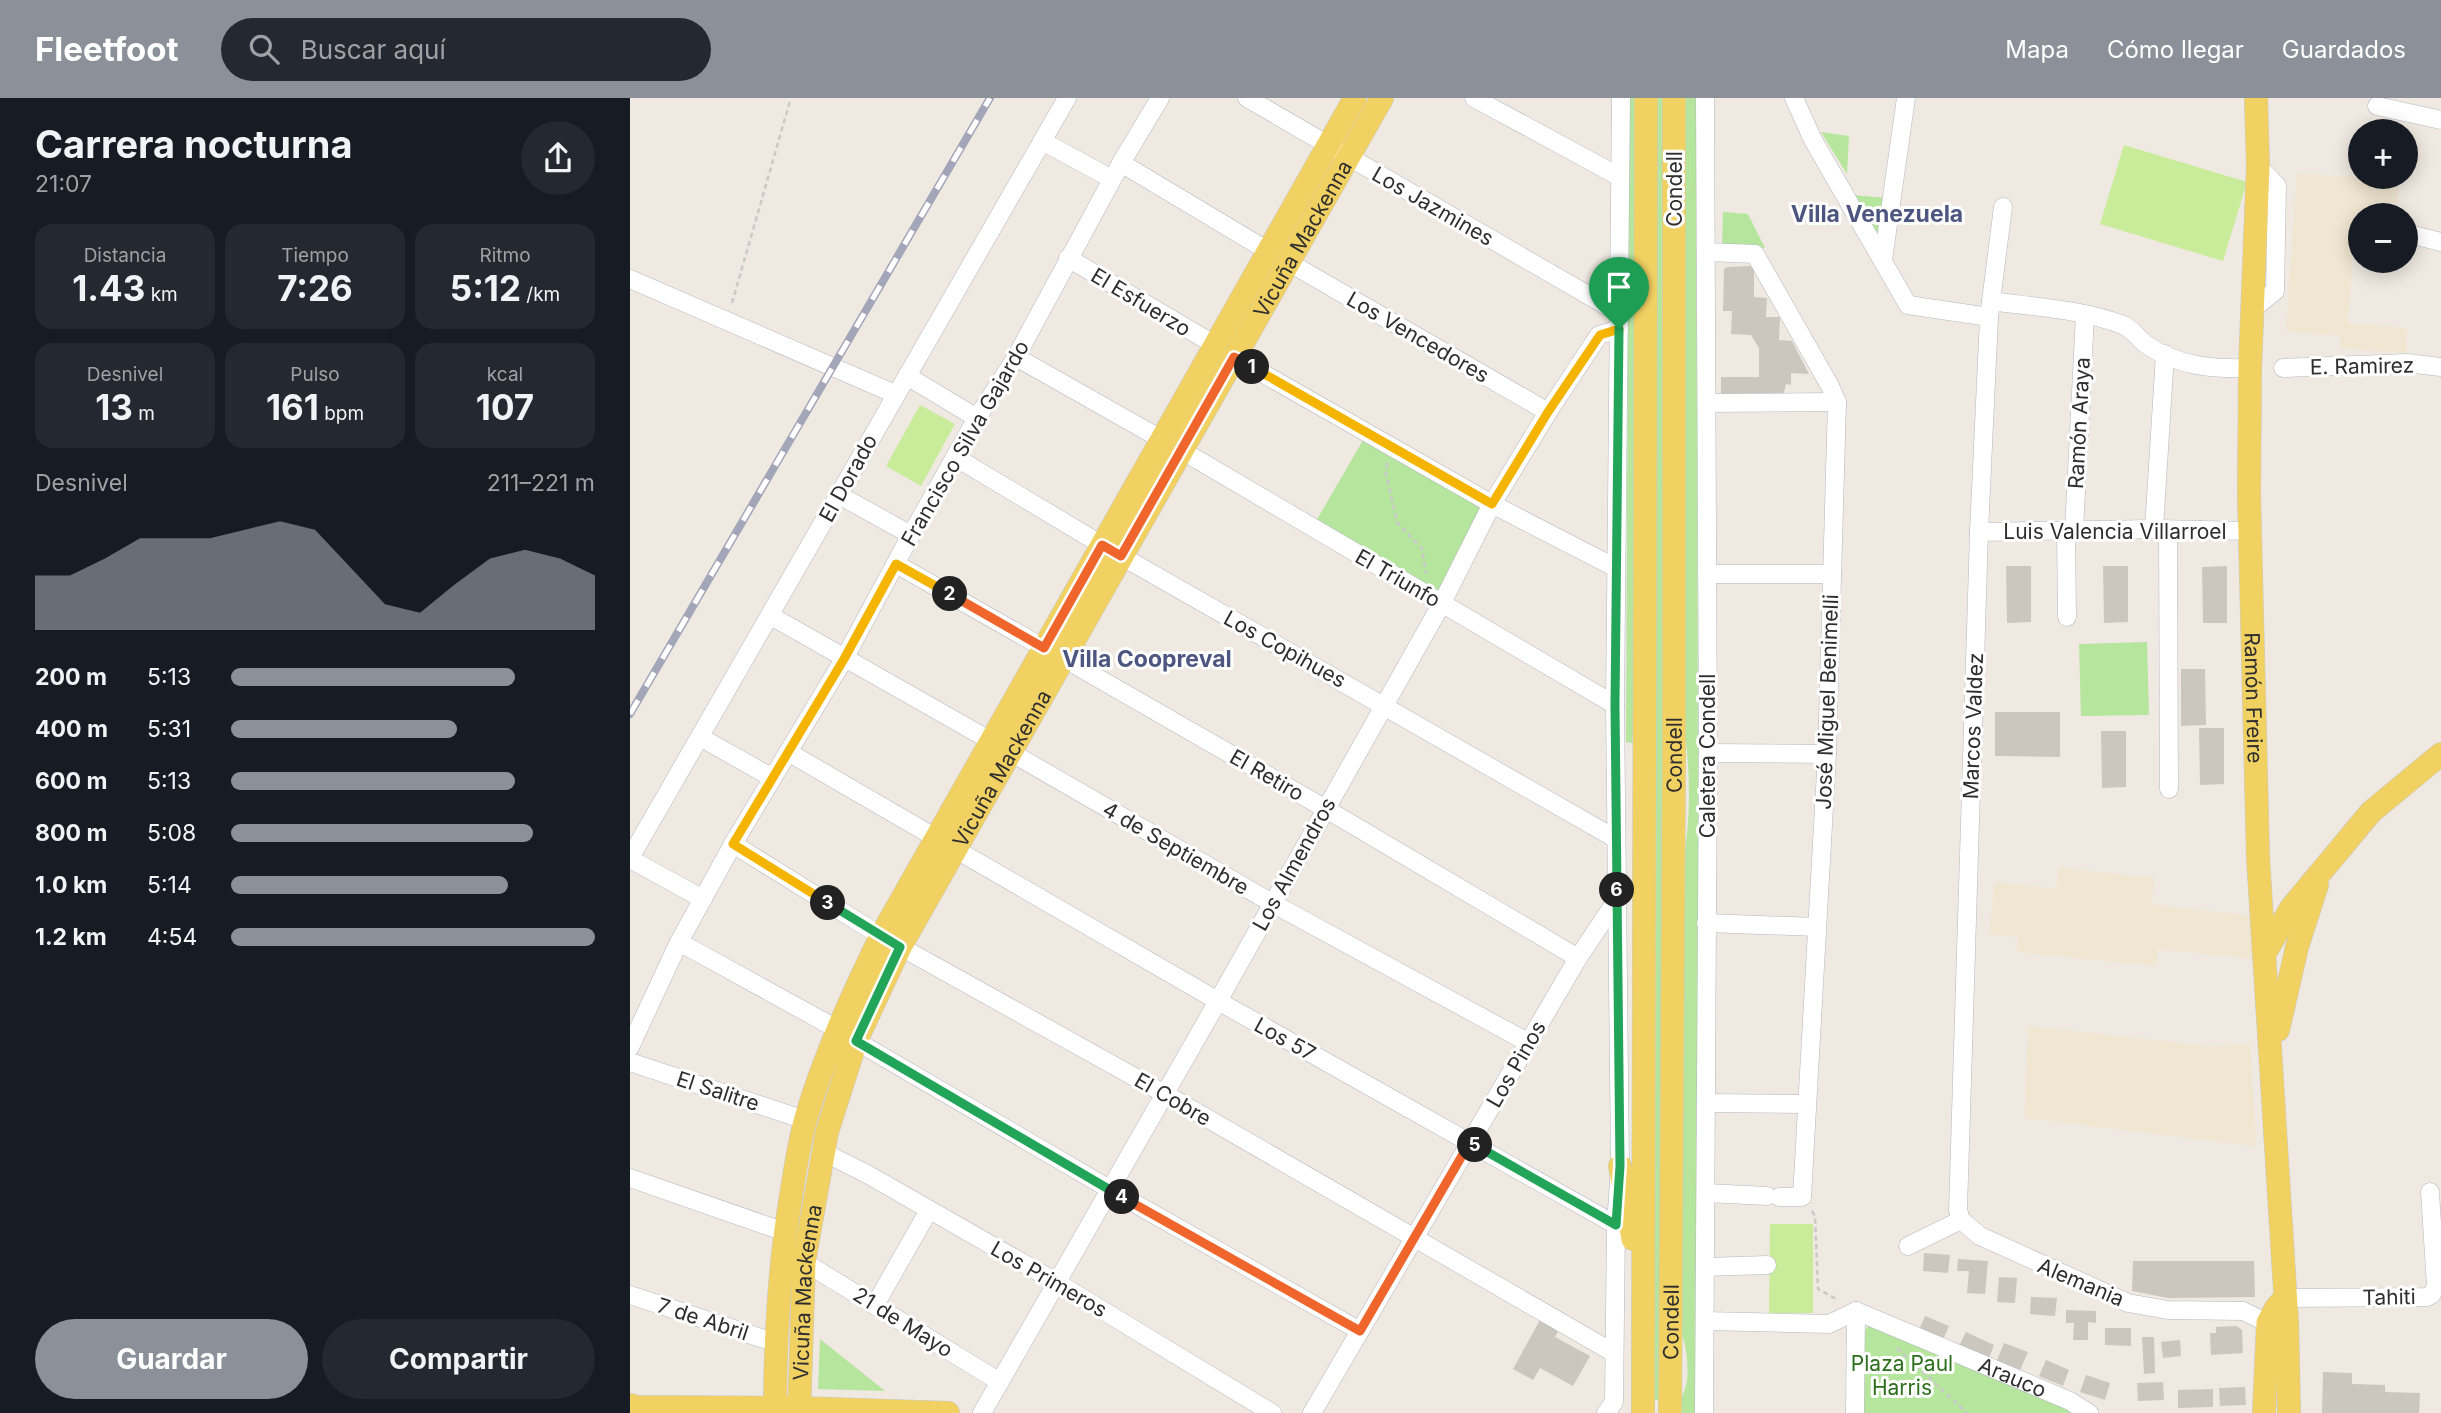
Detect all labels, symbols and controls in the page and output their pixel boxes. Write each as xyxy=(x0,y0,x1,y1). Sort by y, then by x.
search box xyxy=(221,18,711,81)
text: Fleetfoot xyxy=(35,29,179,69)
icon: search xyxy=(245,30,283,68)
text: Buscar aquí xyxy=(301,34,446,65)
text: Mapa xyxy=(2005,35,2069,64)
text: Cómo llegar xyxy=(2107,35,2244,64)
text: Guardados xyxy=(2282,35,2406,64)
map controls xyxy=(2348,119,2418,273)
button: + xyxy=(2348,119,2418,189)
text: Carrera nocturna xyxy=(35,121,353,167)
button: share xyxy=(521,121,595,195)
street label: Condell xyxy=(1662,151,1687,227)
street label: Vicuña Mackenna xyxy=(1248,156,1357,322)
street label: Los Jazmines xyxy=(1368,161,1498,251)
text: 21:07 xyxy=(35,170,92,198)
district label: Villa Venezuela xyxy=(1791,200,1963,228)
button: − xyxy=(2348,203,2418,273)
text: Distancia xyxy=(84,244,166,267)
text: Tiempo xyxy=(281,244,349,267)
text: Ritmo xyxy=(479,244,531,267)
pin xyxy=(1589,257,1649,329)
street label: El Esfuerzo xyxy=(1087,263,1195,341)
text: 1.43 xyxy=(72,267,145,309)
text: 7:26 xyxy=(277,267,353,309)
text: 5:12 xyxy=(450,267,521,309)
icon: arrive xyxy=(1600,268,1638,306)
text: km xyxy=(145,283,178,306)
text: /km xyxy=(521,283,560,306)
street label: Los Vencedores xyxy=(1342,286,1494,388)
street label: Francisco Silva Gajardo xyxy=(896,336,1034,550)
pin: 1 xyxy=(1234,350,1270,384)
street label: E. Ramirez xyxy=(2310,353,2414,379)
text: 1 xyxy=(1247,355,1256,378)
street label: Ramón Araya xyxy=(2063,356,2095,490)
text: Desnivel xyxy=(87,363,163,386)
text: Pulso xyxy=(290,363,340,386)
text: kcal xyxy=(487,363,523,386)
text: 13 xyxy=(95,386,133,428)
text: 161 xyxy=(266,386,319,428)
text: 107 xyxy=(476,386,534,428)
text: m xyxy=(133,402,155,425)
text: bpm xyxy=(319,402,364,425)
street label: El Dorado xyxy=(814,430,882,526)
text: Desnivel xyxy=(35,469,128,497)
text: 211–221 m xyxy=(487,469,595,497)
street label: Luis Valencia Villarroel xyxy=(2003,519,2227,544)
street label: El Triunfo xyxy=(1351,544,1445,612)
pin: 2 xyxy=(932,576,968,612)
text: 2 xyxy=(944,582,955,605)
street label: José Miguel Benimelli xyxy=(1811,594,1843,810)
street label: Los Copihues xyxy=(1220,605,1350,693)
street label: Ramón Freire xyxy=(2240,632,2268,764)
district label: Villa Coopreval xyxy=(1062,645,1232,673)
street label: Marcos Valdez xyxy=(1958,652,1988,800)
text: 200 m xyxy=(35,663,107,691)
text: 5:13 xyxy=(147,663,191,691)
street label: Caletera Condell xyxy=(1695,674,1720,838)
street label: Vicuña Mackenna xyxy=(947,685,1056,851)
text: 400 m xyxy=(35,715,108,743)
text: 5:31 xyxy=(147,715,191,743)
street label: Condell xyxy=(1661,717,1687,793)
street label: El Retiro xyxy=(1226,744,1308,806)
text: 600 m xyxy=(35,767,107,795)
text: 5:13 xyxy=(147,767,191,795)
street label: Los Almendros xyxy=(1247,793,1341,935)
street label: 4 de Septiembre xyxy=(1099,796,1253,900)
text: 800 m xyxy=(35,819,107,847)
text: 5:08 xyxy=(147,819,196,847)
text: 1.0 km xyxy=(35,871,107,899)
text: 5:14 xyxy=(147,871,192,899)
pin: 6 xyxy=(1600,872,1634,908)
text: 6 xyxy=(1610,878,1623,901)
pin: 3 xyxy=(810,886,846,920)
text: 3 xyxy=(821,891,834,914)
text: 1.2 km xyxy=(35,923,107,951)
text: 4:54 xyxy=(147,923,197,951)
street label: Los 57 xyxy=(1250,1012,1320,1066)
street label: Los Pinos xyxy=(1481,1016,1551,1112)
street label: El Salitre xyxy=(673,1066,763,1116)
street label: El Cobre xyxy=(1130,1067,1216,1131)
pin: 5 xyxy=(1458,1128,1492,1162)
text: 5 xyxy=(1468,1133,1481,1156)
pin: 4 xyxy=(1105,1180,1140,1214)
text: 4 xyxy=(1115,1185,1128,1208)
street label: Vicuña Mackenna xyxy=(788,1202,826,1381)
street label: Los Primeros xyxy=(986,1236,1112,1322)
street label: Alemania xyxy=(2034,1253,2128,1311)
street label: 21 de Mayo xyxy=(849,1282,957,1362)
street label: Condell xyxy=(1658,1284,1683,1360)
street label: Tahiti xyxy=(2362,1284,2416,1310)
street label: 7 de Abril xyxy=(654,1293,752,1345)
button: Guardar xyxy=(35,1319,308,1399)
button: Compartir xyxy=(322,1319,595,1399)
park label: Plaza Paul Harris xyxy=(1851,1351,1953,1400)
street label: Arauco xyxy=(1975,1352,2050,1402)

